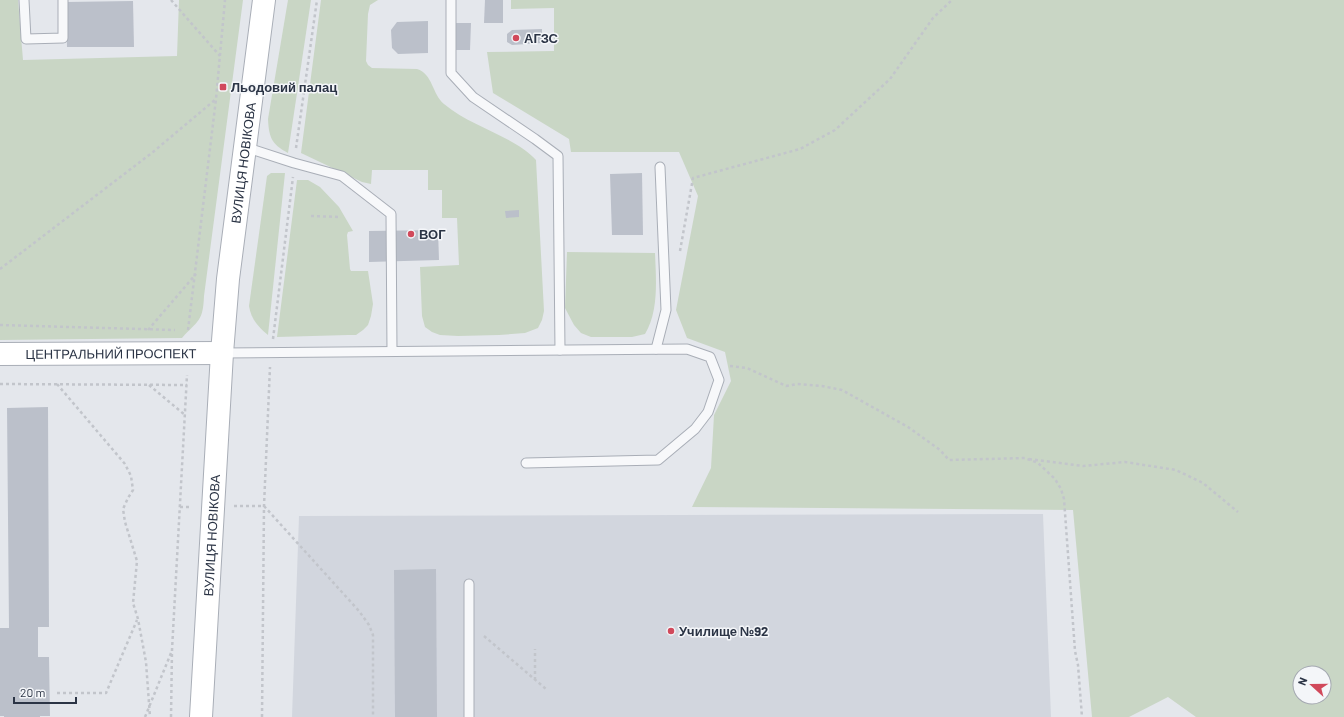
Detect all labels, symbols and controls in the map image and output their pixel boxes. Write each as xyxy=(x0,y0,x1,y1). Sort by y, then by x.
place label: АГЗС xyxy=(524,30,559,46)
marker: АГЗС xyxy=(511,33,521,43)
place label: Льодовий палац xyxy=(231,79,337,95)
marker: Льодовий палац xyxy=(218,82,228,92)
street label: ВУЛИЦЯ НОВІКОВА xyxy=(227,101,259,224)
place label: ВОГ xyxy=(419,226,446,242)
marker: ВОГ xyxy=(406,229,416,239)
street label: ЦЕНТРАЛЬНИЙ ПРОСПЕКТ xyxy=(25,345,197,362)
street label: ВУЛИЦЯ НОВІКОВА xyxy=(200,474,223,597)
place label: Училище №92 xyxy=(679,623,768,639)
marker: Училище №92 xyxy=(666,626,676,636)
north arrow xyxy=(1292,665,1332,705)
text: N xyxy=(1295,675,1310,687)
scale bar xyxy=(14,679,76,705)
text: 20 m xyxy=(20,685,46,699)

